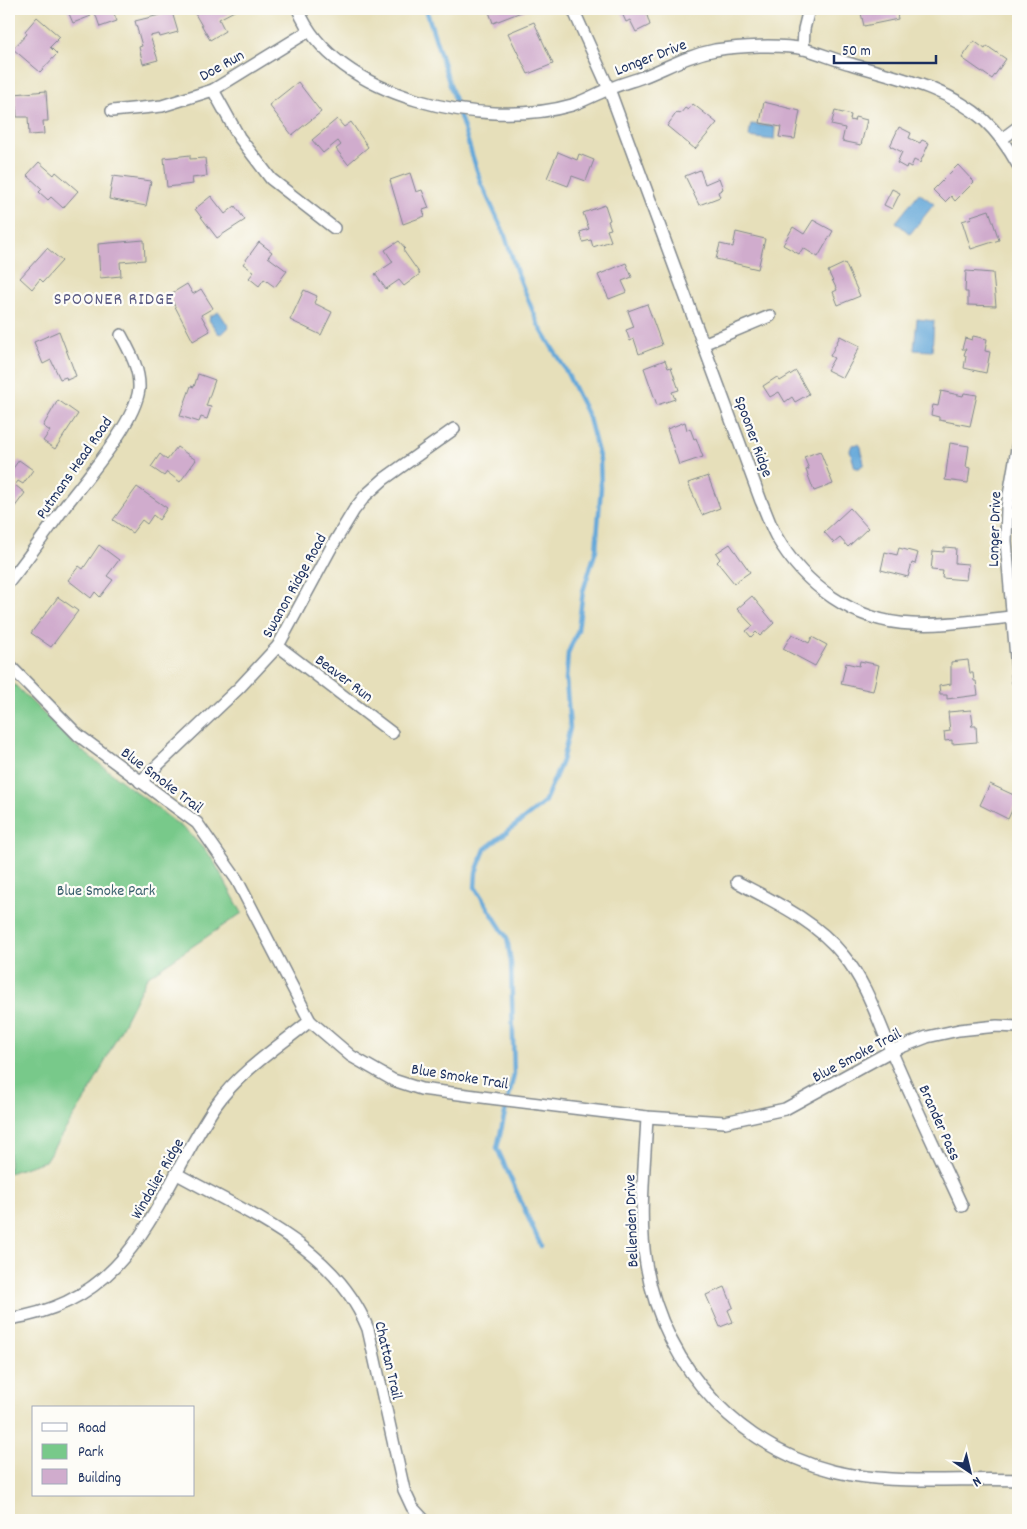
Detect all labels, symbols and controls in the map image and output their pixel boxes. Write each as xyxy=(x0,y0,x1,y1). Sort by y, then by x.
scale bar xyxy=(834,32,937,64)
street label: Longer Drive xyxy=(612,34,690,83)
text: 50 m xyxy=(842,41,871,63)
street label: Doe Run xyxy=(196,44,249,88)
district label: SPOONER RIDGE xyxy=(54,288,174,313)
street label: Spooner Ridge xyxy=(727,393,778,481)
street label: Putmans Head Road xyxy=(31,413,119,524)
street label: Longer Drive xyxy=(983,491,1008,567)
street label: Swanon Ridge Road xyxy=(257,530,333,643)
street label: Beaver Run xyxy=(310,649,377,709)
street label: Blue Smoke Trail xyxy=(115,742,208,820)
park label: Blue Smoke Park xyxy=(57,880,155,903)
street label: Blue Smoke Trail xyxy=(809,1023,906,1089)
street label: Blue Smoke Trail xyxy=(409,1058,510,1097)
street label: Brander Pass xyxy=(912,1081,966,1165)
street label: Windalier Ridge xyxy=(126,1134,191,1224)
street label: Bellenden Drive xyxy=(619,1174,646,1268)
street label: Chattan Trail xyxy=(367,1319,408,1402)
legend xyxy=(32,1406,195,1496)
text: Road xyxy=(78,1418,106,1440)
text: Park xyxy=(78,1442,104,1464)
north arrow xyxy=(944,1446,994,1496)
text: Building xyxy=(78,1468,121,1490)
text: N xyxy=(968,1471,985,1491)

